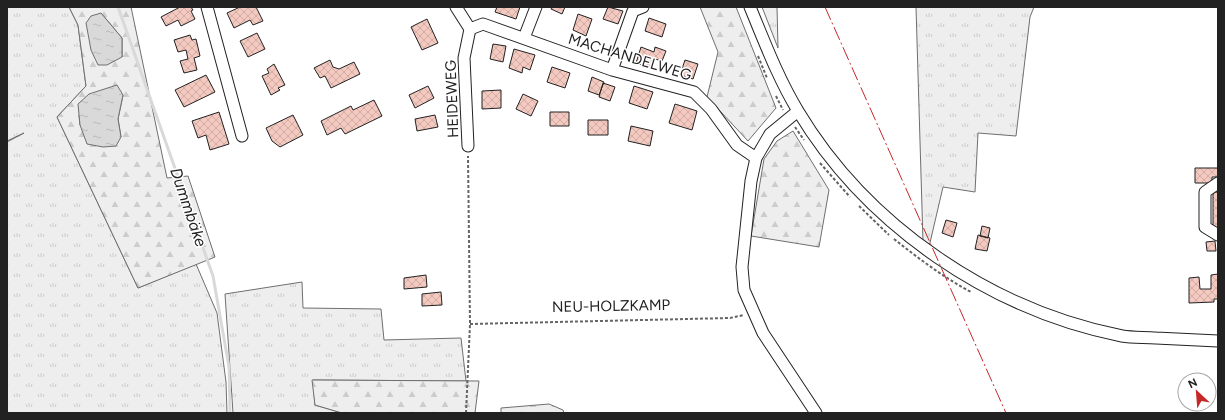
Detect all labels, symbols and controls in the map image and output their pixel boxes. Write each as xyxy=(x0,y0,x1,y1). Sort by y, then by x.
street label: MACHANDELWEG xyxy=(566,30,694,84)
street label: HEIDEWEG xyxy=(442,60,462,138)
water label: Dummbäke xyxy=(166,165,211,249)
street label: NEU-HOLZKAMP xyxy=(552,296,671,316)
north arrow xyxy=(1177,372,1217,412)
text: N xyxy=(1186,376,1200,391)

